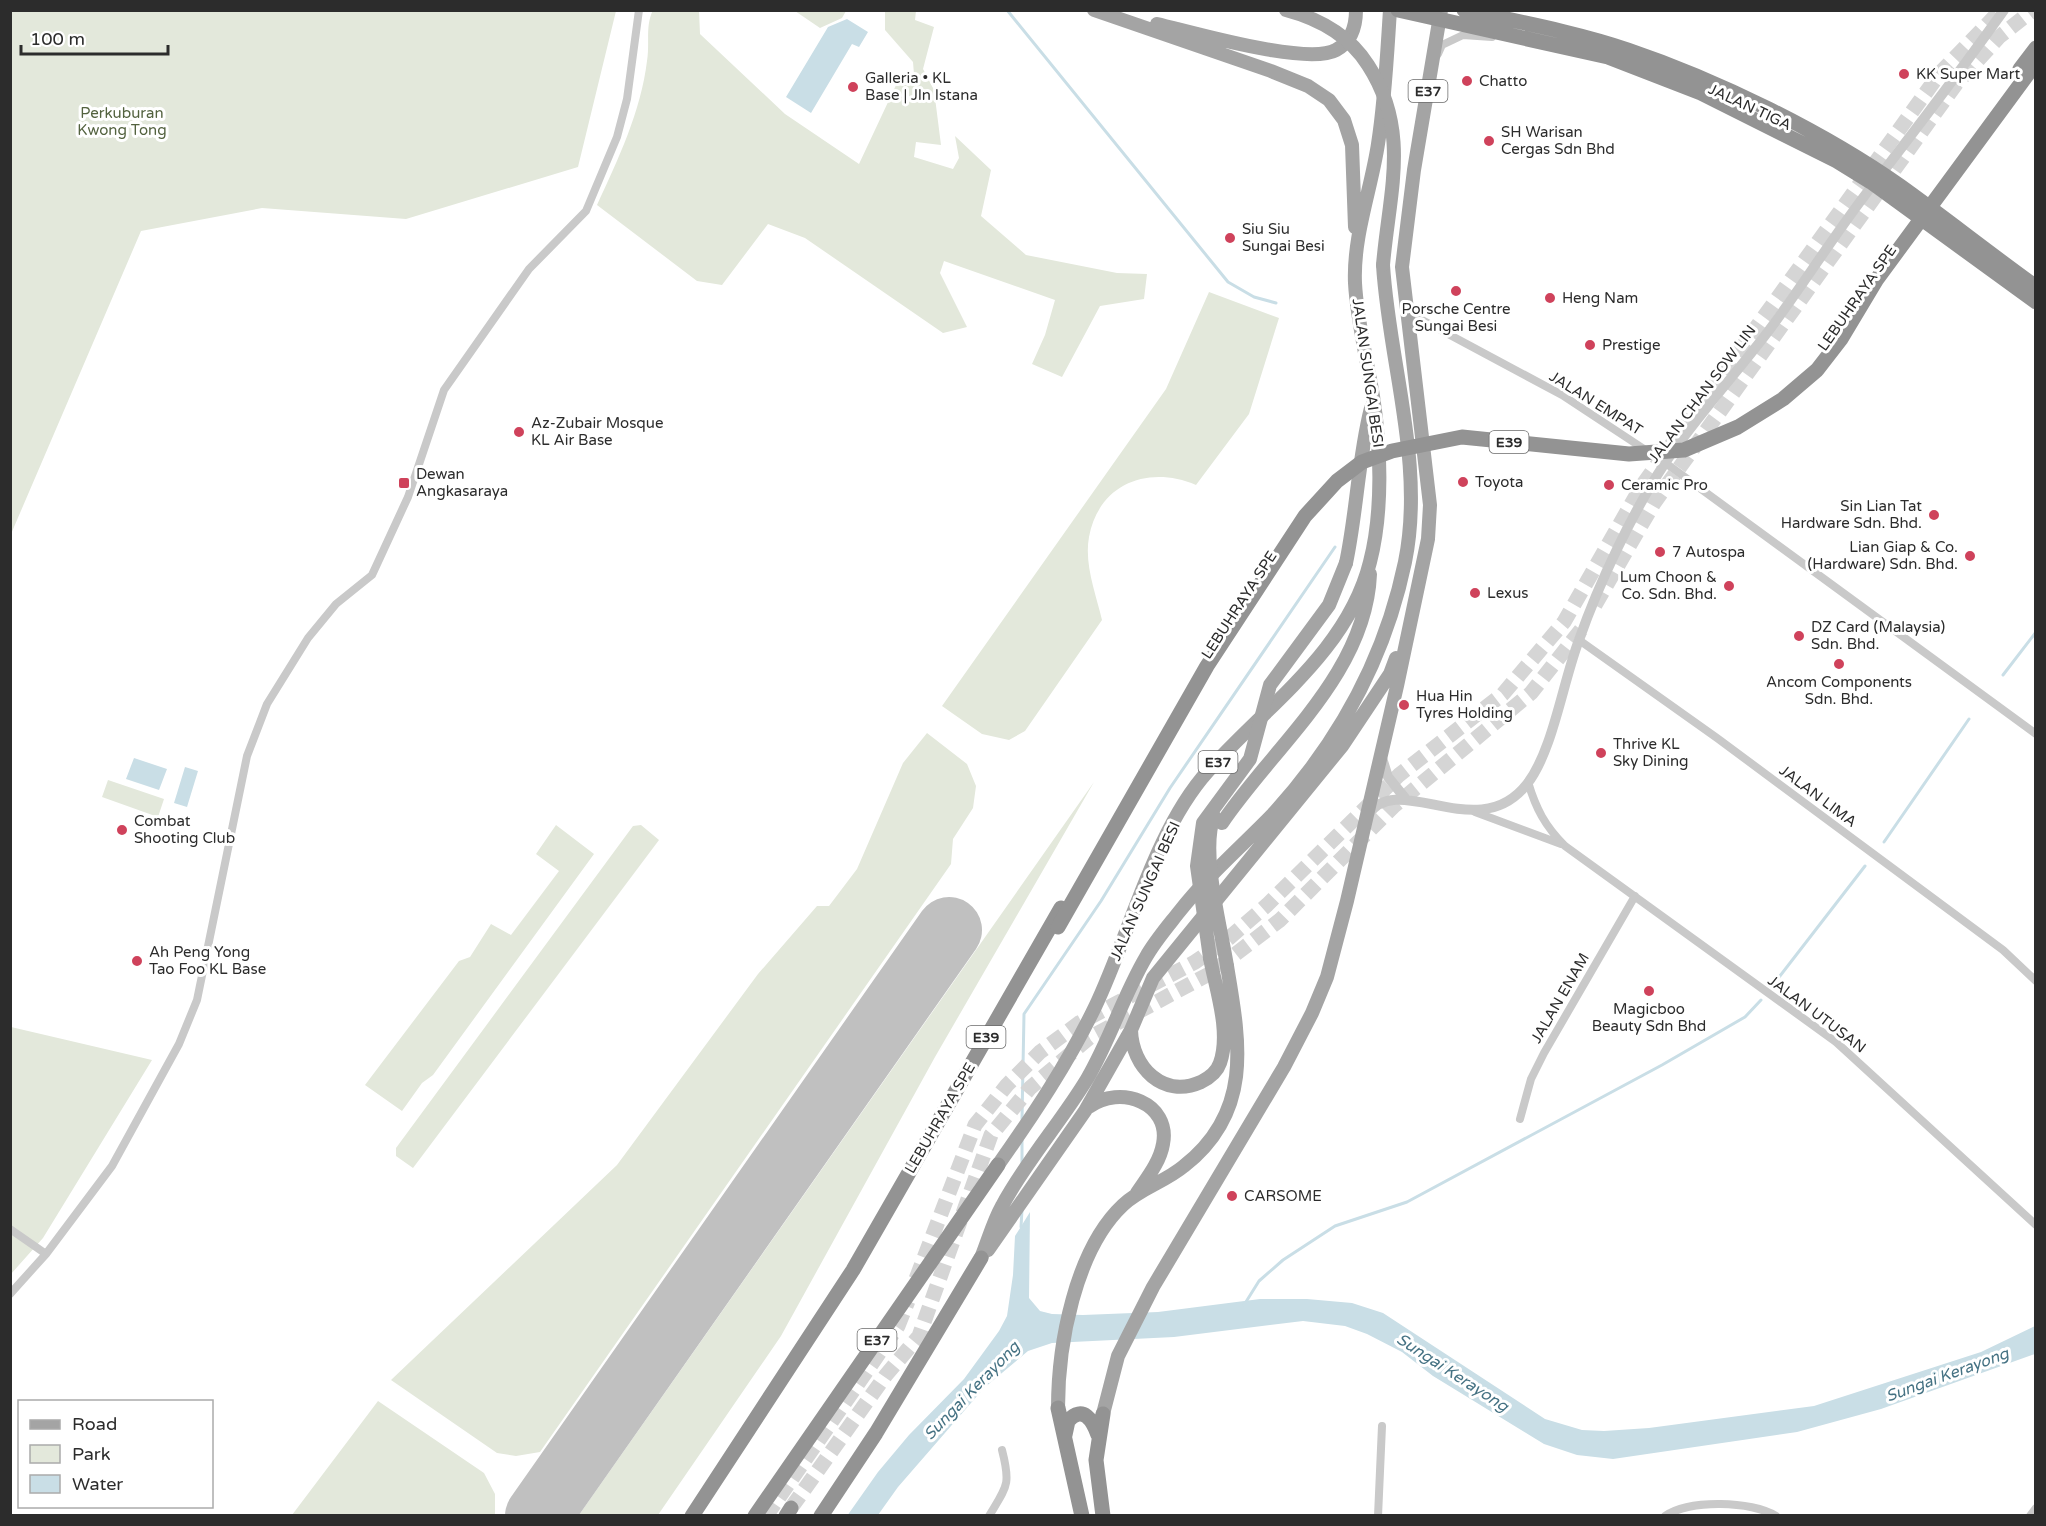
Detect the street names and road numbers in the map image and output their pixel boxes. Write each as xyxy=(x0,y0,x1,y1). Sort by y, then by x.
road number: E37 xyxy=(1408,80,1448,102)
street label: JALAN TIGA xyxy=(1706,80,1794,134)
street label: LEBUHRAYA SPE xyxy=(1814,242,1900,354)
street label: JALAN SUNGAI BESI xyxy=(1349,297,1387,449)
street label: JALAN CHAN SOW LIN xyxy=(1644,321,1760,467)
street label: JALAN EMPAT xyxy=(1546,367,1646,439)
road number: E39 xyxy=(1490,431,1528,453)
street label: LEBUHRAYA SPE xyxy=(1197,548,1281,662)
road number: E37 xyxy=(1198,751,1238,773)
street label: JALAN LIMA xyxy=(1776,761,1860,831)
street label: JALAN SUNGAI BESI xyxy=(1106,819,1184,963)
street label: JALAN ENAM xyxy=(1527,950,1593,1046)
street label: JALAN UTUSAN xyxy=(1764,971,1870,1057)
road number: E39 xyxy=(966,1026,1006,1048)
street label: LEBUHRAYA SPE xyxy=(901,1059,979,1177)
road number: E37 xyxy=(858,1329,896,1351)

